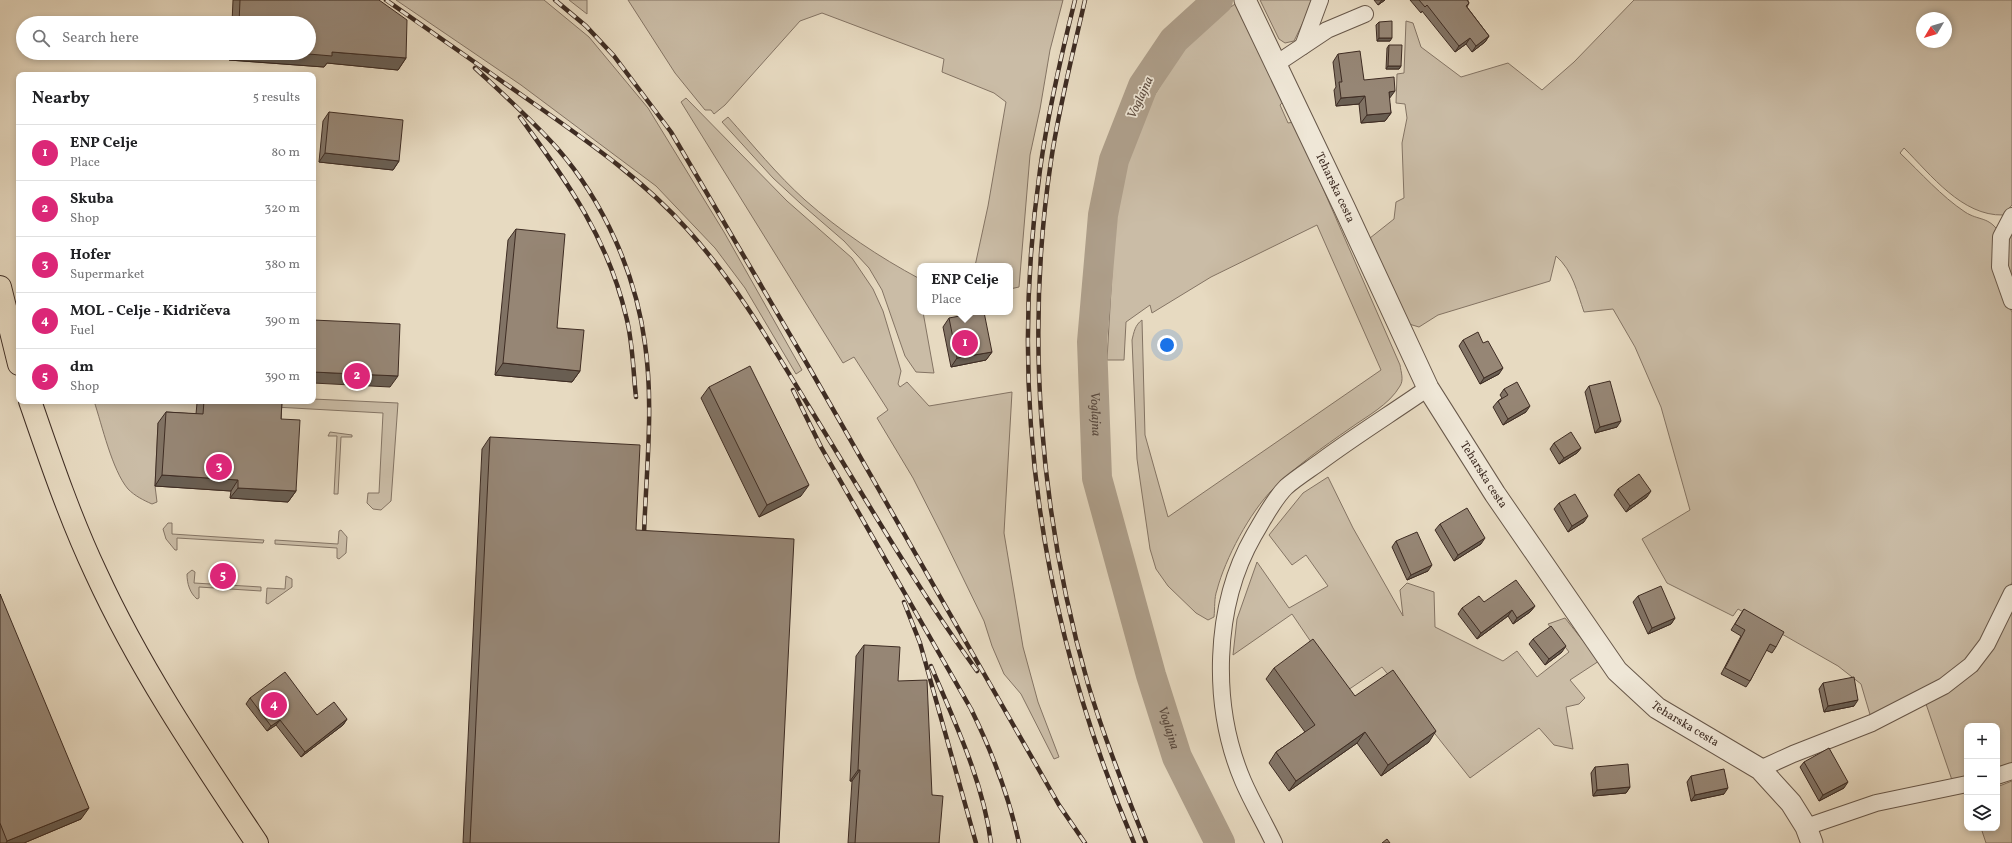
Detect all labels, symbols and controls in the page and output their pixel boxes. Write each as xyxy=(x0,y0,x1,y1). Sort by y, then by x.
north arrow xyxy=(1916,12,1952,48)
search box xyxy=(16,16,316,60)
icon: search xyxy=(30,27,52,49)
text: Search here xyxy=(62,28,139,49)
water label: Voglajna xyxy=(1123,74,1159,122)
text: Nearby xyxy=(32,87,90,110)
text: 5 results xyxy=(253,89,300,107)
text: ENP Celje xyxy=(70,133,138,154)
text: 1 xyxy=(42,144,48,162)
text: 80 m xyxy=(271,144,300,162)
street label: Teharska cesta xyxy=(1311,150,1358,226)
text: Place xyxy=(70,154,100,172)
text: Skuba xyxy=(70,189,114,210)
text: 2 xyxy=(42,200,48,218)
text: 320 m xyxy=(265,200,300,218)
text: Shop xyxy=(70,210,99,228)
text: Hofer xyxy=(70,245,111,266)
text: 3 xyxy=(42,256,48,274)
text: 380 m xyxy=(265,256,300,274)
popup xyxy=(917,263,1013,315)
text: Supermarket xyxy=(70,266,145,284)
text: ENP Celje xyxy=(931,270,999,291)
text: Place xyxy=(931,291,961,309)
text: MOL - Celje - Kidričeva xyxy=(70,301,231,322)
text: 4 xyxy=(41,312,49,330)
text: 390 m xyxy=(265,312,300,330)
text: Fuel xyxy=(70,322,94,340)
pin: 1 xyxy=(952,328,978,358)
your location xyxy=(1157,335,1177,355)
text: dm xyxy=(70,357,94,378)
pin: 2 xyxy=(344,361,370,391)
text: 5 xyxy=(42,368,48,386)
text: 390 m xyxy=(265,368,300,386)
text: Shop xyxy=(70,378,99,396)
water label: Voglajna xyxy=(1085,391,1104,437)
street label: Teharska cesta xyxy=(1456,438,1511,512)
pin: 3 xyxy=(206,452,232,482)
pin: 5 xyxy=(210,561,236,591)
pin: 4 xyxy=(261,690,287,720)
street label: Teharska cesta xyxy=(1647,698,1722,751)
water label: Voglajna xyxy=(1152,704,1183,752)
map controls xyxy=(1964,723,2000,831)
button: + xyxy=(1964,723,2000,759)
button: − xyxy=(1964,759,2000,795)
button: layers xyxy=(1964,795,2000,831)

